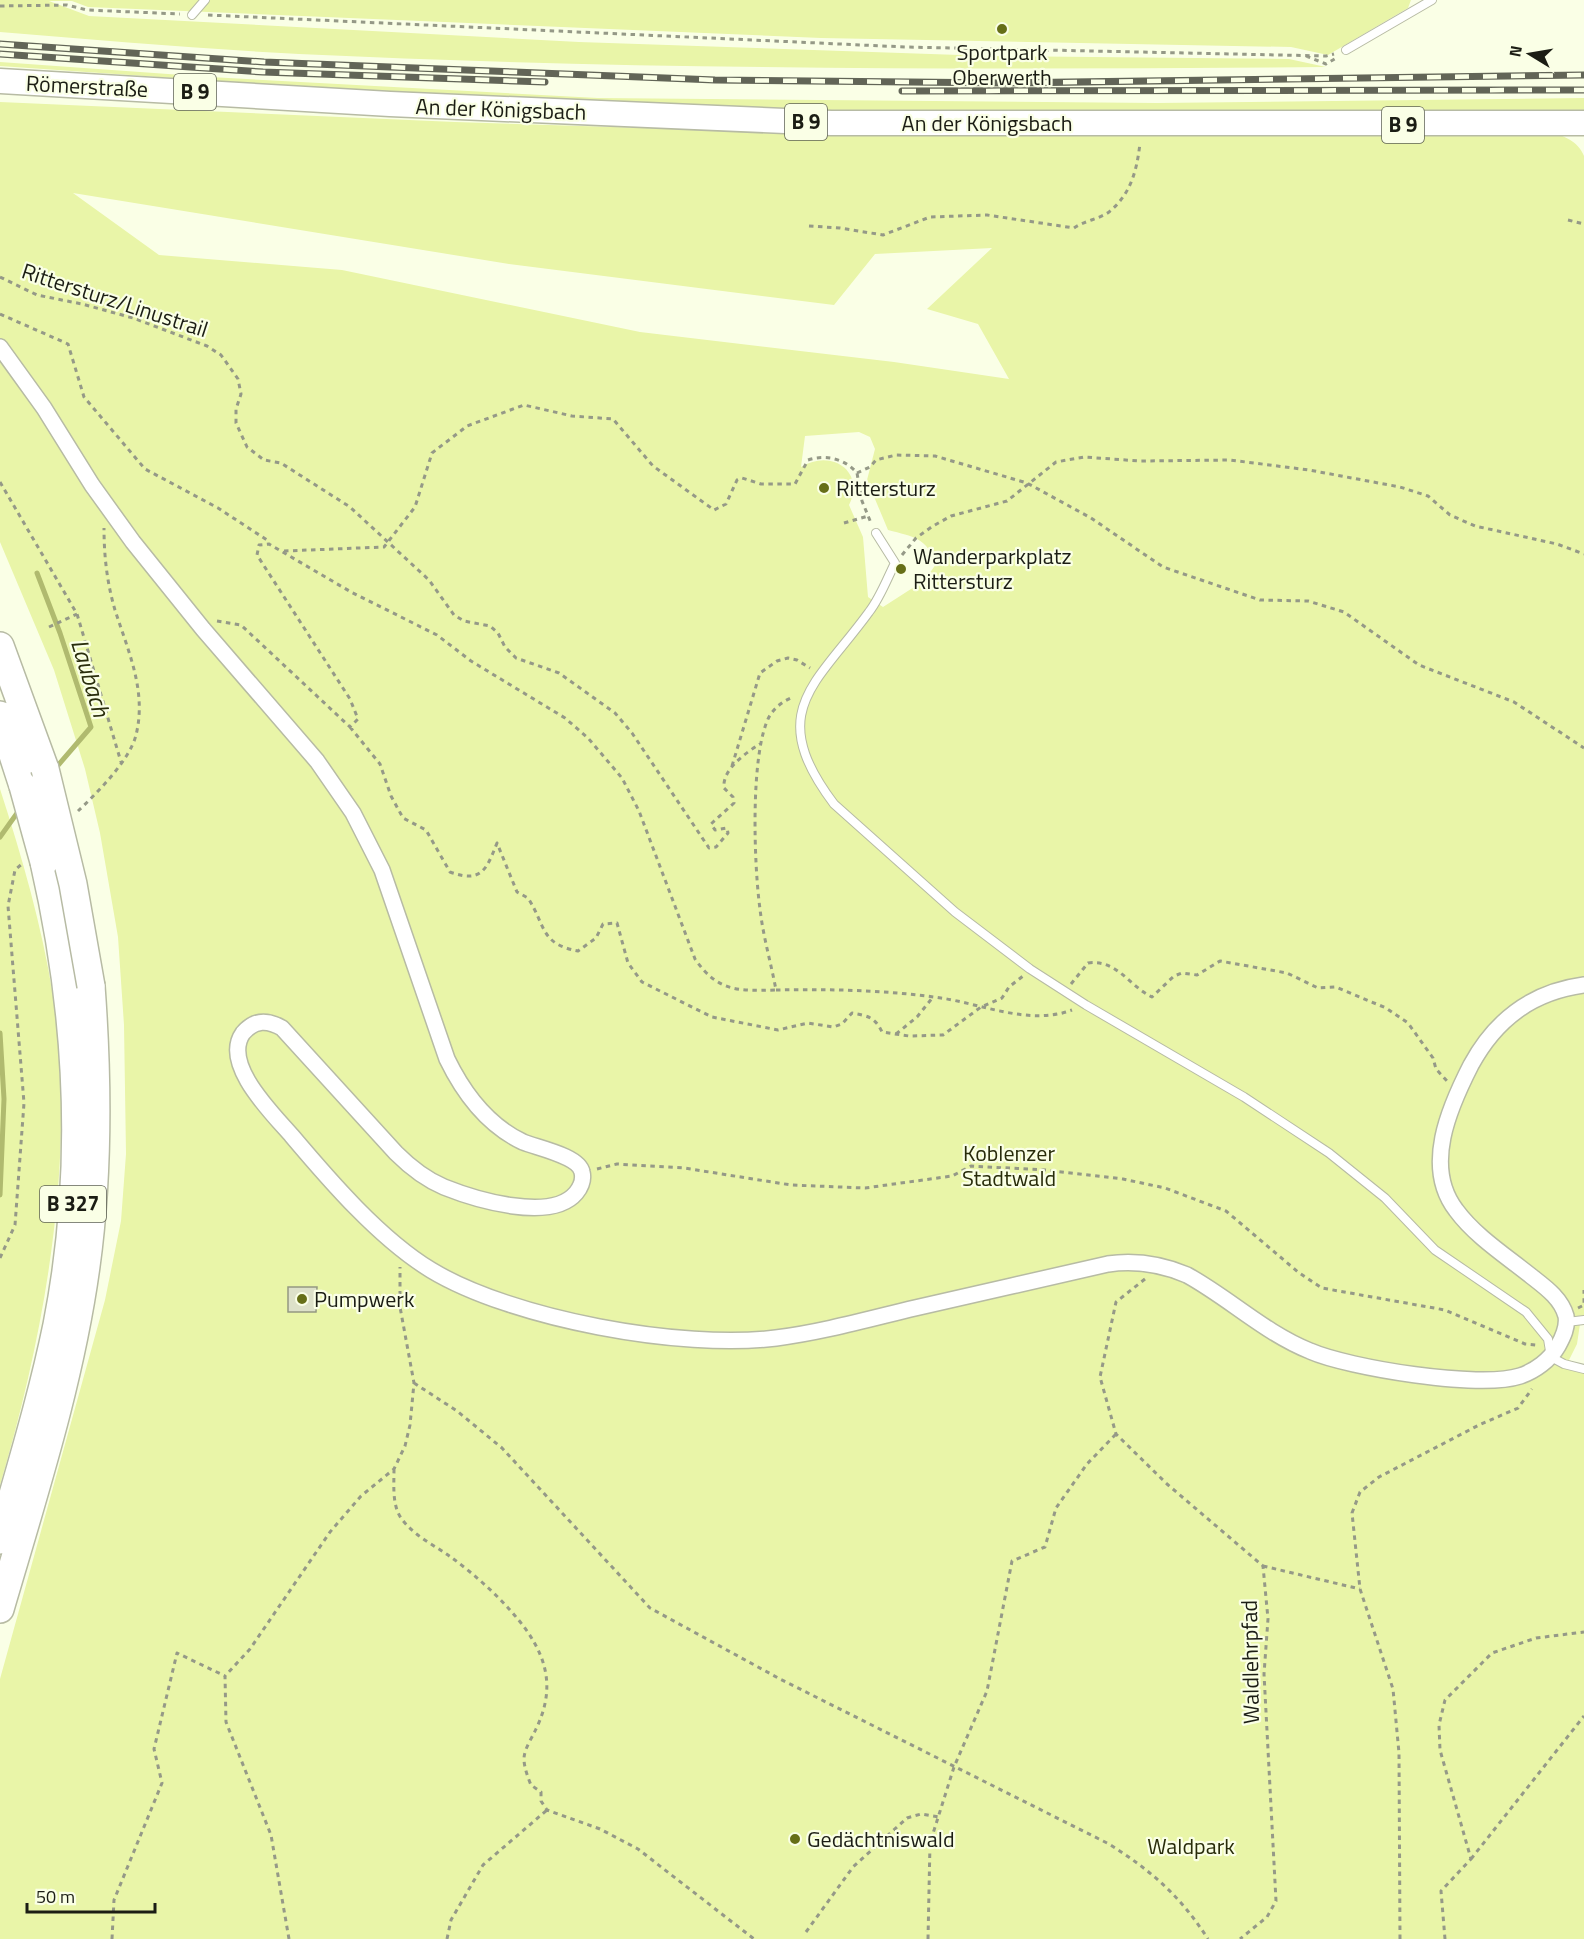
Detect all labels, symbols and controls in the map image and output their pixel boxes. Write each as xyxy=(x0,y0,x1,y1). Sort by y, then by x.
marker: Sportpark Oberwerth xyxy=(995,22,1009,36)
north arrow xyxy=(1500,24,1560,84)
place label: Sportpark Oberwerth xyxy=(952,35,1052,94)
text: N xyxy=(1502,43,1528,59)
street label: Römerstraße xyxy=(25,66,149,106)
road number: B 9 xyxy=(174,74,216,110)
street label: An der Königsbach xyxy=(415,89,587,129)
road number: B 9 xyxy=(785,104,827,140)
street label: An der Königsbach xyxy=(902,106,1072,140)
road number: B 9 xyxy=(1382,107,1424,143)
street label: Rittersturz/Linustrail xyxy=(17,254,213,346)
place label: Rittersturz xyxy=(836,471,936,505)
marker: Rittersturz xyxy=(817,481,831,495)
place label: Wanderparkplatz Rittersturz xyxy=(913,539,1072,598)
marker: Wanderparkplatz Rittersturz xyxy=(894,562,908,576)
water label: Laubach xyxy=(62,634,120,722)
park label: Koblenzer Stadtwald xyxy=(962,1136,1056,1195)
road number: B 327 xyxy=(40,1186,106,1222)
place label: Pumpwerk xyxy=(314,1282,415,1316)
marker: Pumpwerk xyxy=(295,1292,309,1306)
street label: Waldlehrpfad xyxy=(1232,1600,1268,1724)
place label: Gedächtniswald xyxy=(807,1822,955,1856)
park label: Waldpark xyxy=(1147,1829,1235,1863)
marker: Gedächtniswald xyxy=(788,1832,802,1846)
scale bar xyxy=(27,1876,154,1914)
text: 50 m xyxy=(36,1883,75,1910)

